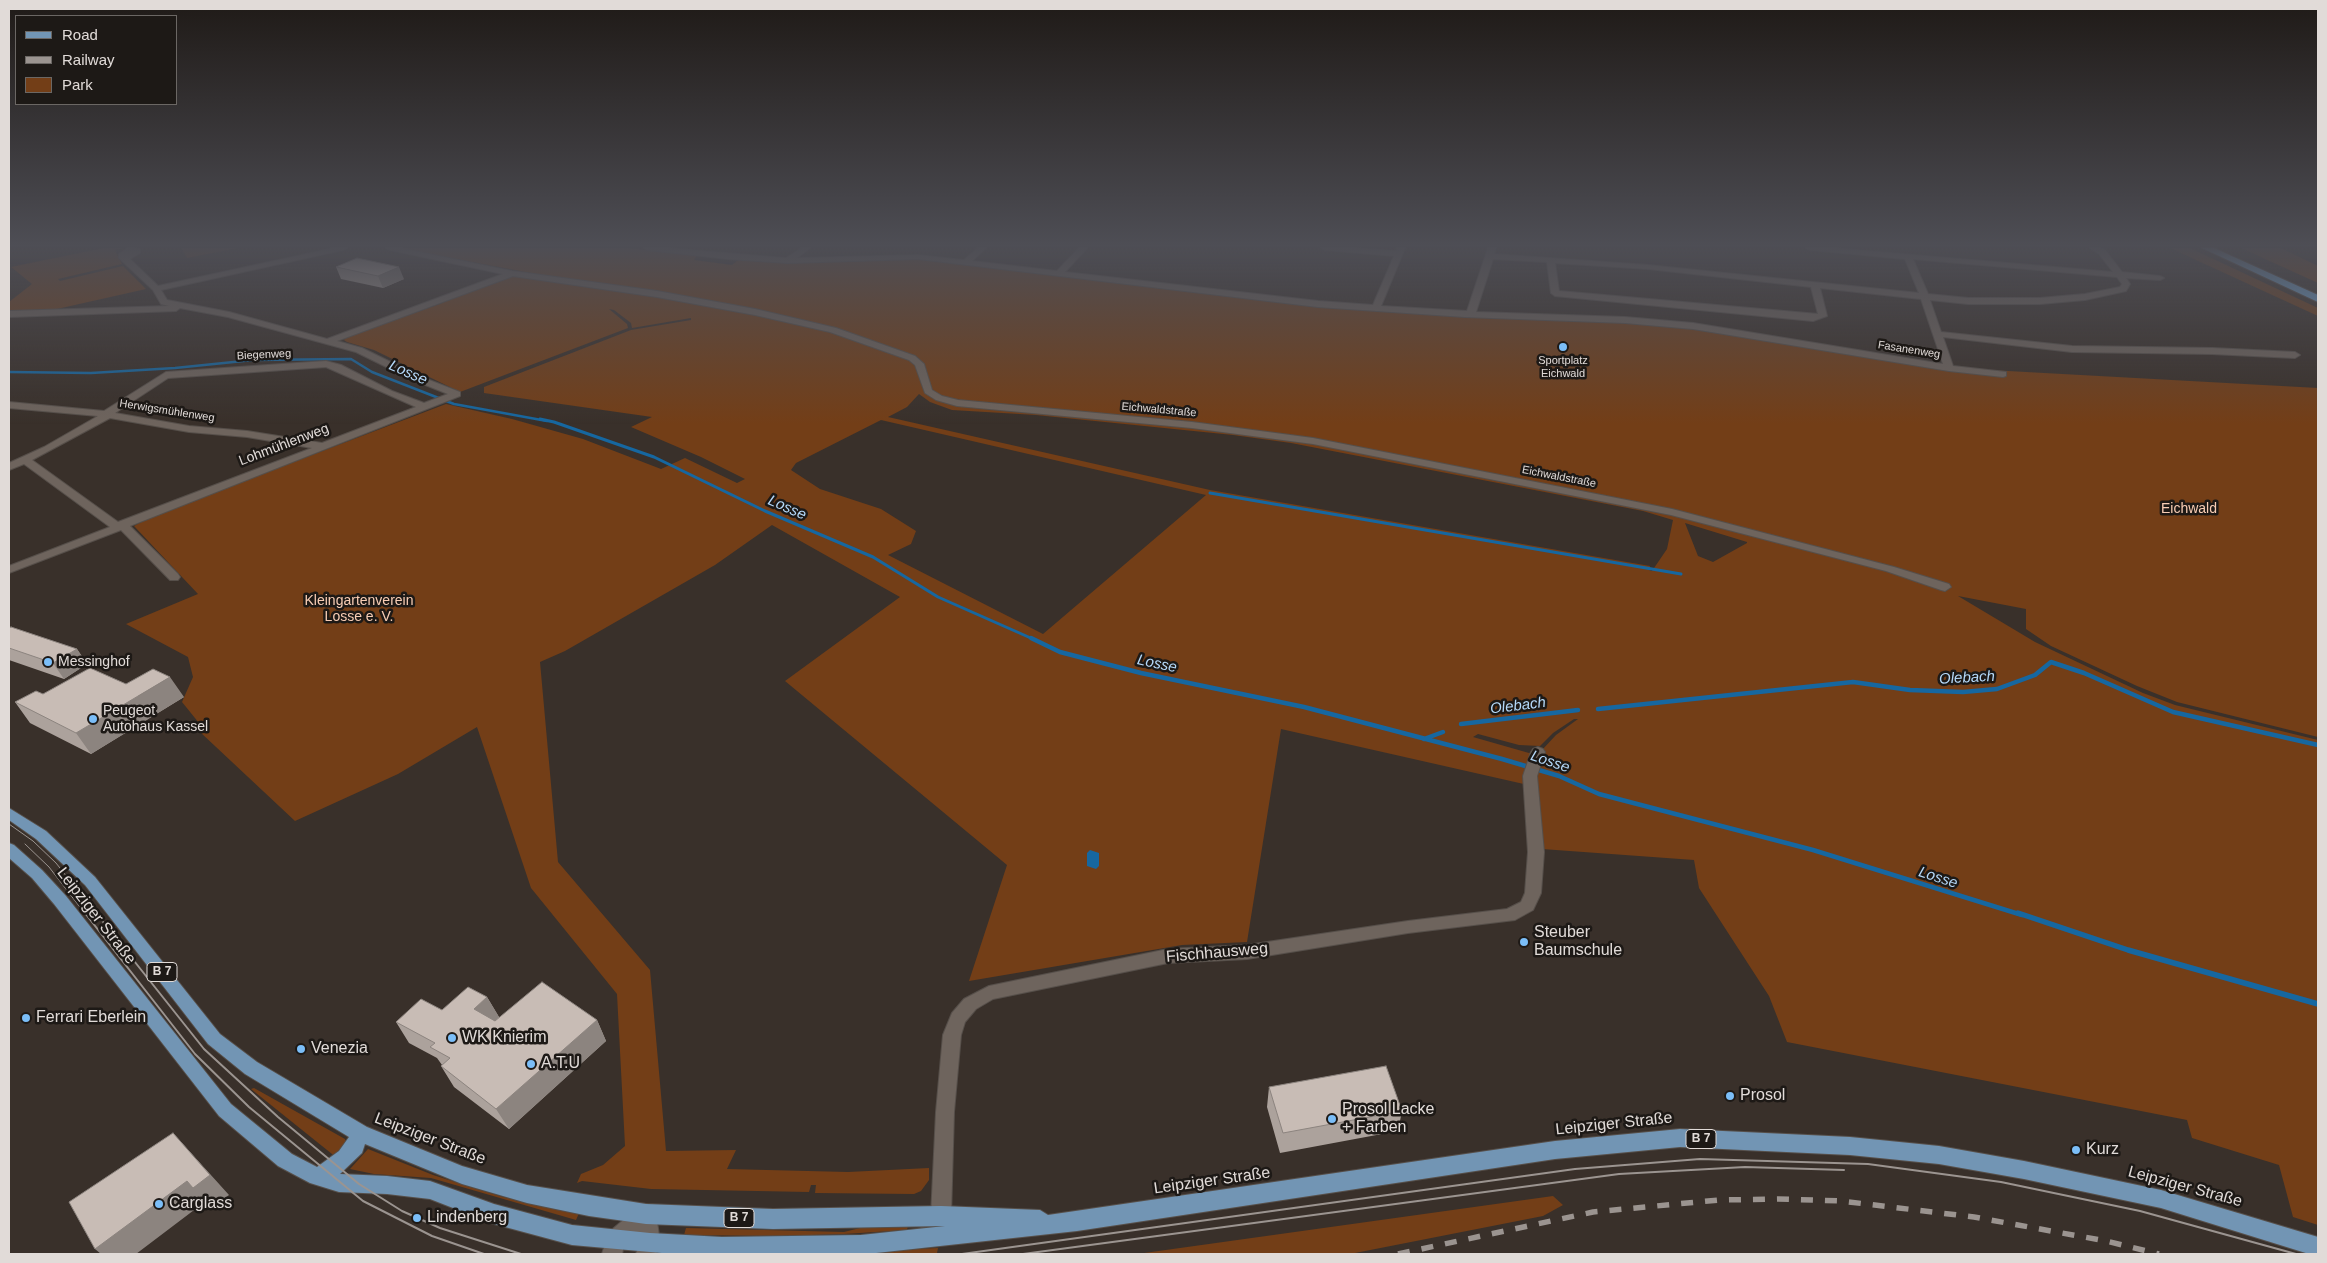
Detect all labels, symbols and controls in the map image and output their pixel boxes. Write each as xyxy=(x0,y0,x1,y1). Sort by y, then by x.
legend xyxy=(15,15,178,105)
text: Road xyxy=(62,26,98,43)
text: Railway xyxy=(62,51,115,68)
text: Park xyxy=(62,76,93,93)
street label: Fasanenweg xyxy=(1877,339,1941,361)
marker: Sportplatz Eichwald xyxy=(1557,341,1569,353)
street label: Biegenweg xyxy=(236,347,292,363)
place label: Sportplatz Eichwald xyxy=(1538,354,1588,380)
water label: Losse xyxy=(386,357,430,389)
street label: Herwigsmühlenweg xyxy=(119,397,215,425)
street label: Eichwaldstraße xyxy=(1121,400,1197,420)
street label: Lohmühlenweg xyxy=(237,420,331,470)
street label: Eichwaldstraße xyxy=(1521,463,1597,491)
water label: Losse xyxy=(765,492,809,524)
park label: Eichwald xyxy=(2161,501,2217,517)
park label: Kleingartenverein Losse e. V. xyxy=(305,593,413,626)
water label: Losse xyxy=(1136,651,1178,677)
place label: Messinghof xyxy=(58,654,130,670)
marker: Messinghof xyxy=(42,656,54,668)
water label: Olebach xyxy=(1939,668,1995,688)
water label: Olebach xyxy=(1489,694,1547,718)
place label: Peugeot Autohaus Kassel xyxy=(103,703,208,736)
marker: Peugeot Autohaus Kassel xyxy=(87,713,99,725)
water label: Losse xyxy=(1528,747,1572,777)
water label: Losse xyxy=(1916,863,1960,893)
street label: Leipziger Straße xyxy=(52,864,140,968)
place label: Steuber Baumschule xyxy=(1534,923,1622,961)
marker: Steuber Baumschule xyxy=(1518,936,1530,948)
street label: Fischhausweg xyxy=(1165,939,1269,967)
road number: B 7 xyxy=(147,962,177,982)
place label: Ferrari Eberlein xyxy=(36,1008,146,1028)
marker: Ferrari Eberlein xyxy=(20,1012,32,1024)
place label: WK Knierim xyxy=(462,1028,546,1048)
marker: WK Knierim xyxy=(446,1032,458,1044)
place label: Venezia xyxy=(311,1039,368,1059)
marker: Venezia xyxy=(295,1043,307,1055)
place label: A.T.U xyxy=(541,1054,580,1074)
marker: A.T.U xyxy=(525,1058,537,1070)
place label: Prosol xyxy=(1740,1086,1785,1106)
marker: Prosol xyxy=(1724,1090,1736,1102)
place label: Prosol Lacke + Farben xyxy=(1342,1100,1434,1138)
street label: Leipziger Straße xyxy=(1555,1108,1673,1140)
street label: Leipziger Straße xyxy=(372,1109,488,1169)
marker: Prosol Lacke + Farben xyxy=(1326,1113,1338,1125)
road number: B 7 xyxy=(1686,1130,1716,1148)
place label: Kurz xyxy=(2086,1140,2119,1160)
marker: Kurz xyxy=(2070,1144,2082,1156)
street label: Leipziger Straße xyxy=(1153,1163,1271,1199)
street label: Leipziger Straße xyxy=(2126,1163,2244,1211)
place label: Carglass xyxy=(169,1194,232,1214)
marker: Carglass xyxy=(153,1198,165,1210)
place label: Lindenberg xyxy=(427,1208,507,1228)
road number: B 7 xyxy=(724,1208,754,1228)
marker: Lindenberg xyxy=(411,1212,423,1224)

